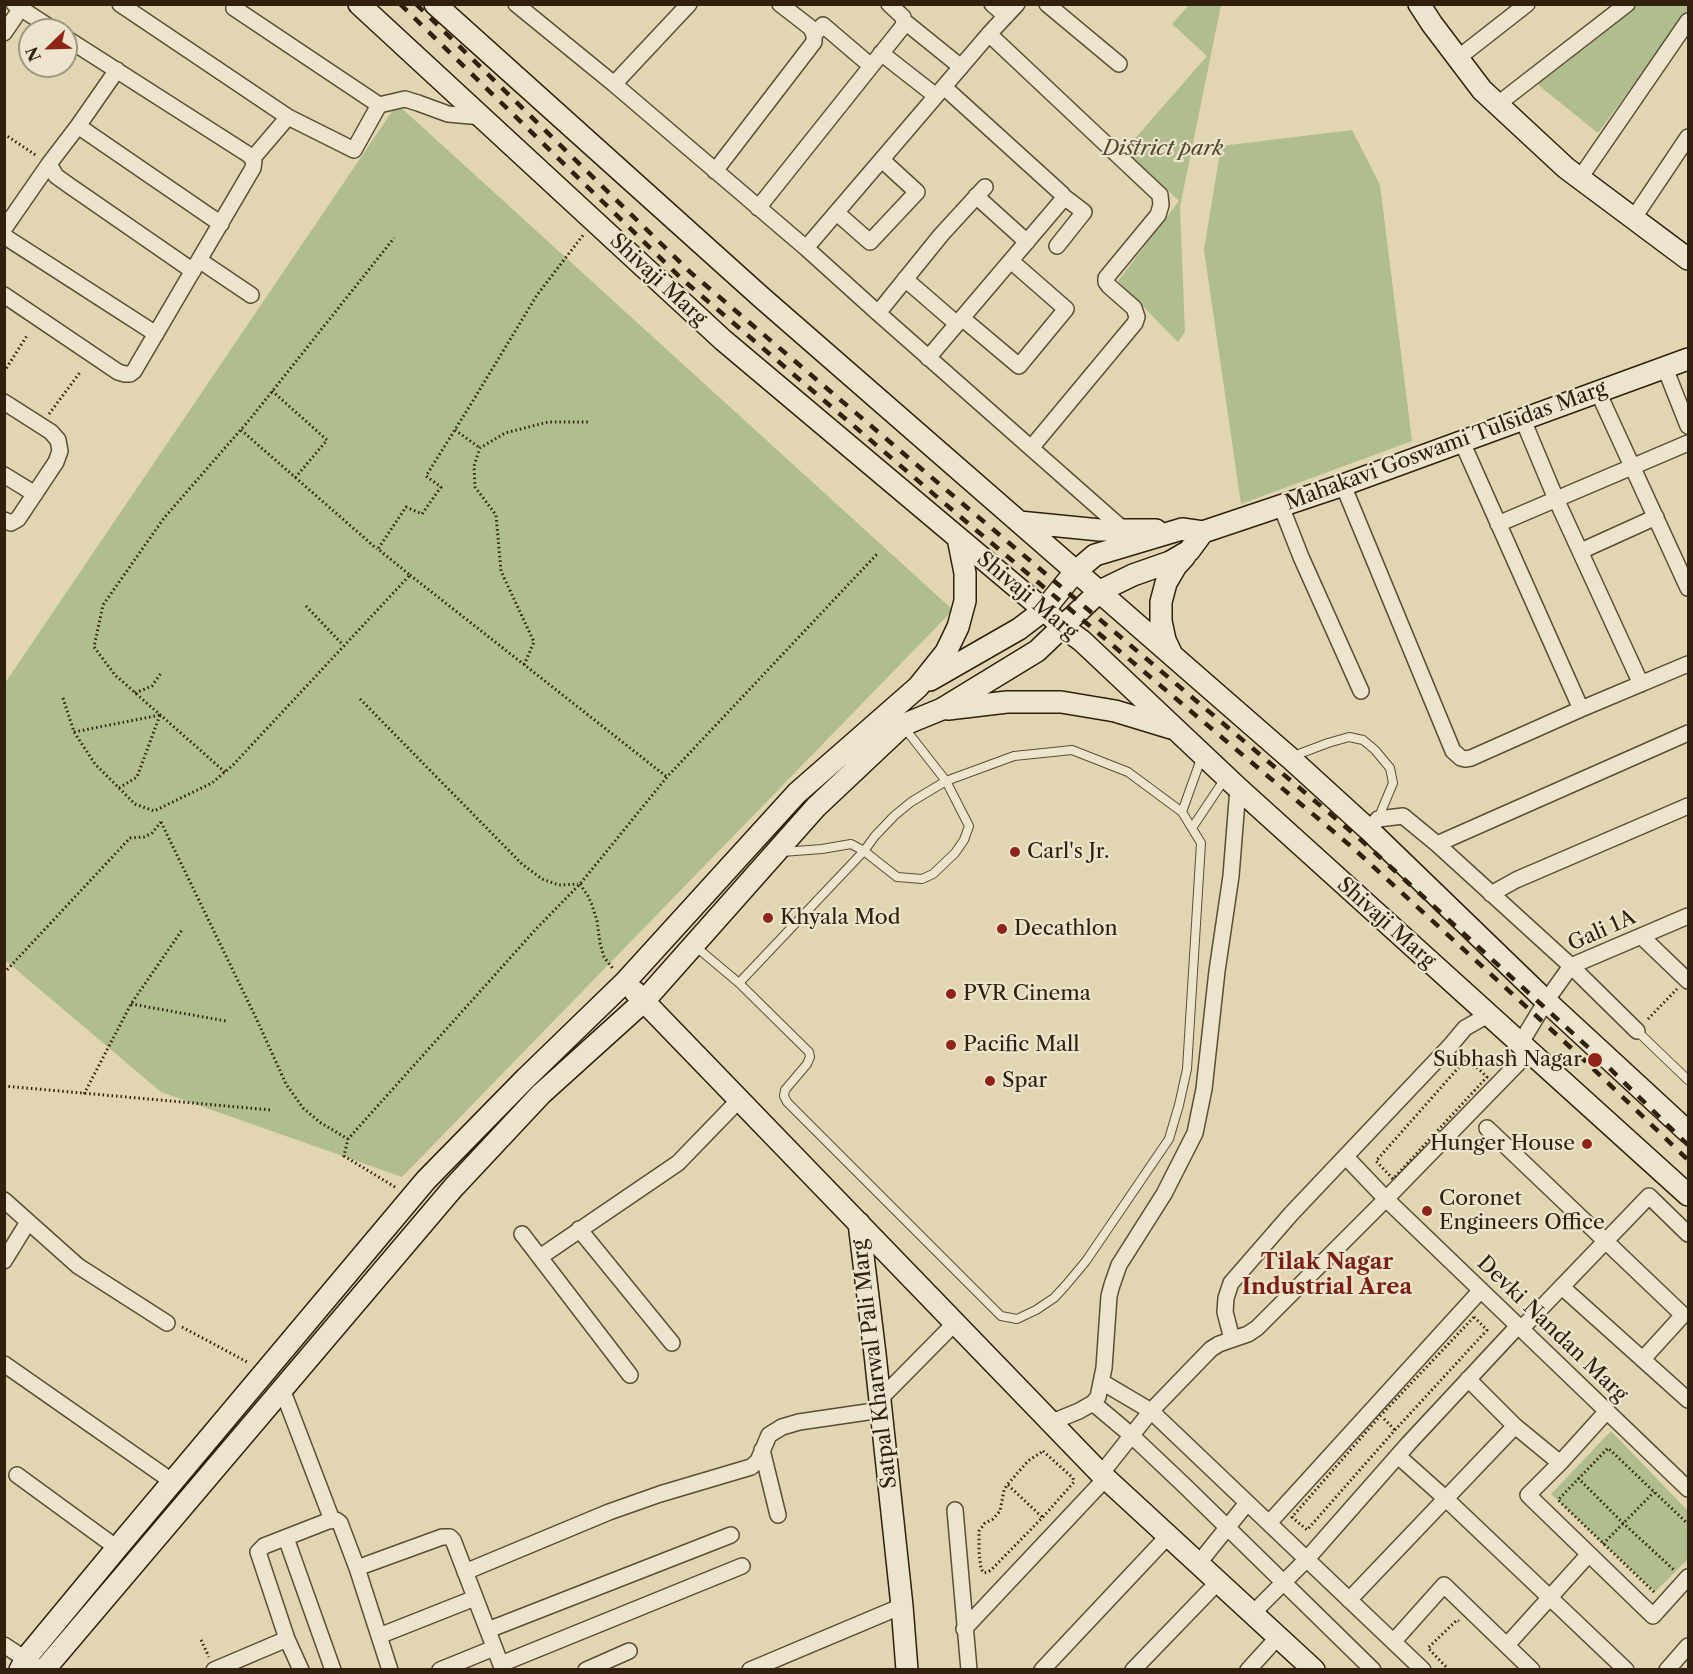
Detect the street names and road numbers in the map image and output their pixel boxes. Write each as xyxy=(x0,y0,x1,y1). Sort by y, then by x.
street label: Shivaji Marg xyxy=(604,229,712,331)
street label: Mahakavi Goswami Tulsidas Marg xyxy=(1282,376,1610,516)
street label: Shivaji Marg xyxy=(972,547,1082,645)
street label: Shivaji Marg xyxy=(1332,872,1440,974)
street label: Gali 1A xyxy=(1564,905,1640,957)
street label: Satpal Kharwal Pali Marg xyxy=(847,1238,903,1490)
street label: Devki Nandan Marg xyxy=(1472,1251,1632,1407)

